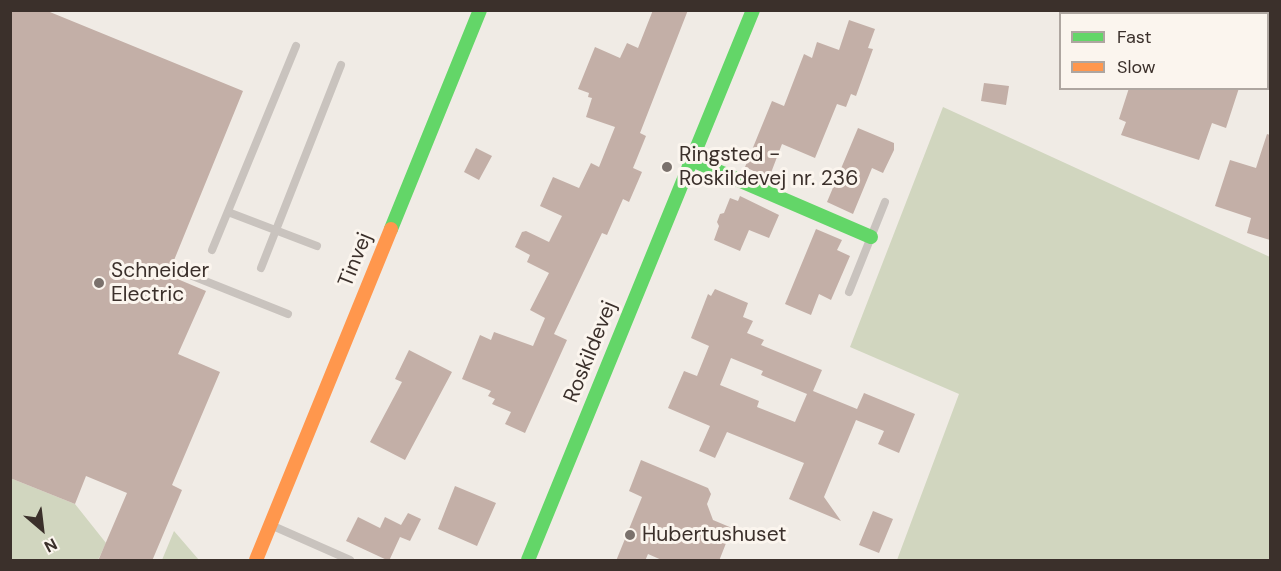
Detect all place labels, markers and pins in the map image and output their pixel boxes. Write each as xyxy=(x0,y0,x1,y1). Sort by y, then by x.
place label: Ringsted - Roskildevej nr. 236 xyxy=(679,142,858,192)
marker: Ringsted - Roskildevej nr. 236 xyxy=(660,160,674,174)
place label: Schneider Electric xyxy=(111,258,209,308)
marker: Schneider Electric xyxy=(92,276,106,290)
place label: Hubertushuset xyxy=(642,522,786,548)
marker: Hubertushuset xyxy=(623,528,637,542)

